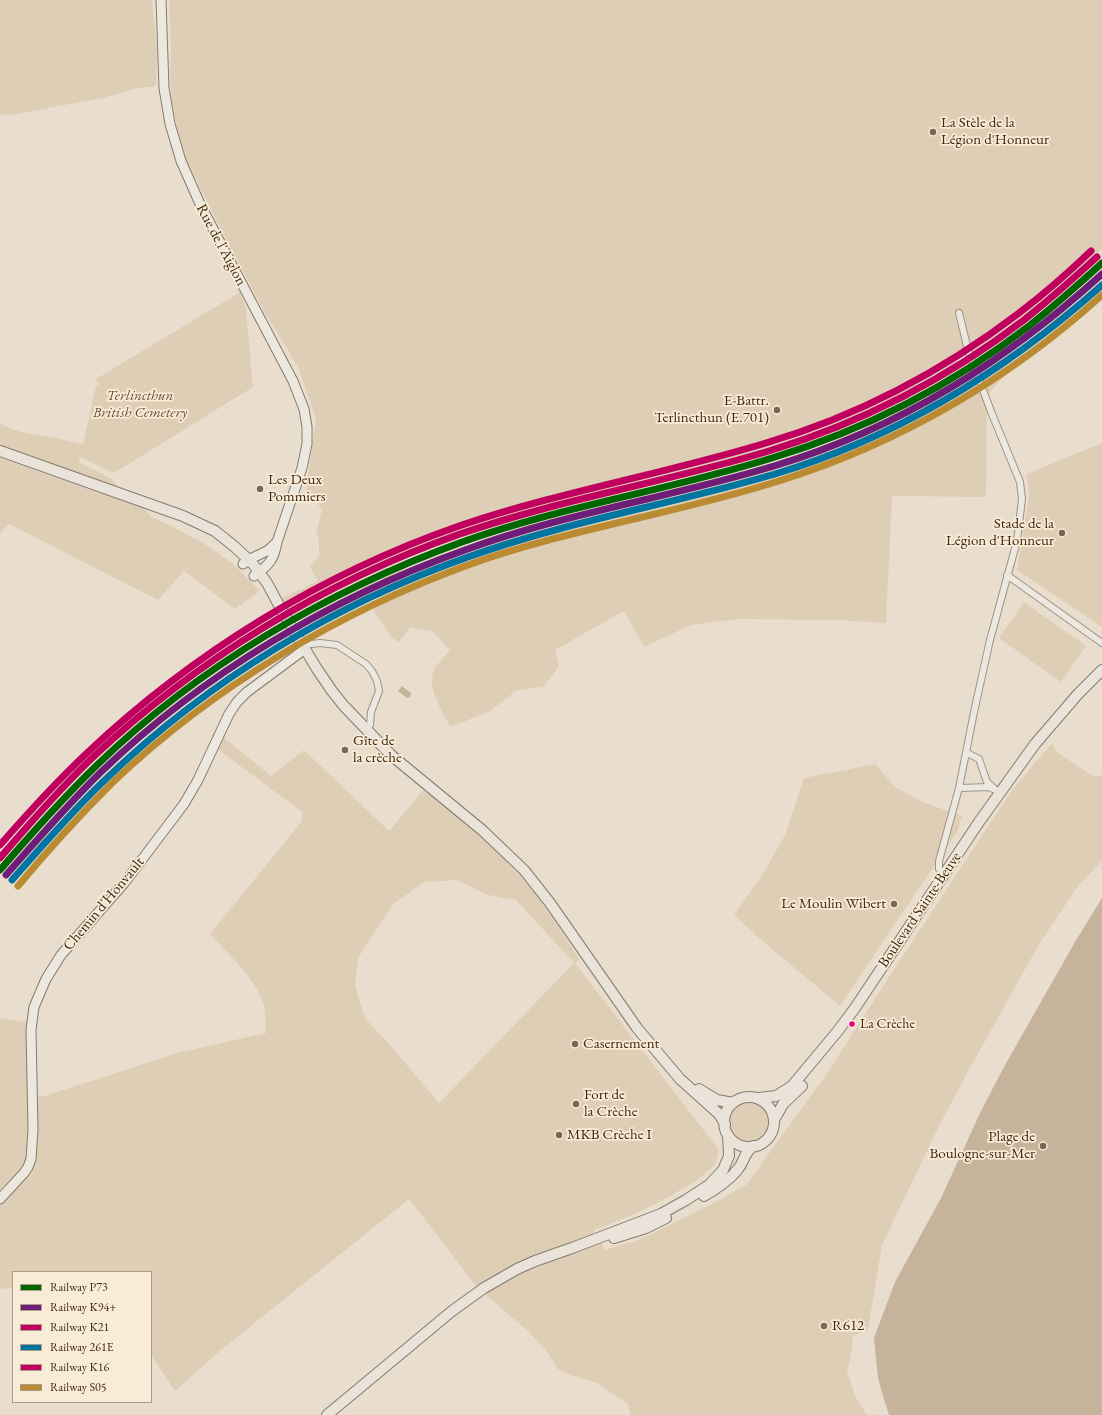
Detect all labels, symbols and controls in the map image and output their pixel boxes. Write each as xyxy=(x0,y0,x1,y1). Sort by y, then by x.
place label: La Stèle de la Légion d'Honneur xyxy=(941,114,1049,149)
marker: La Stèle de la Légion d'Honneur xyxy=(928,127,938,137)
street label: Rue de l'Aiglon xyxy=(192,201,250,289)
park label: Terlincthun British Cemetery xyxy=(93,387,187,422)
place label: E-Battr. Terlincthun (E.701) xyxy=(654,392,769,427)
marker: E-Battr. Terlincthun (E.701) xyxy=(772,405,782,415)
place label: Les Deux Pommiers xyxy=(268,471,326,506)
marker: Les Deux Pommiers xyxy=(255,484,265,494)
place label: Stade de la Légion d'Honneur xyxy=(946,515,1054,550)
marker: Stade de la Légion d'Honneur xyxy=(1057,528,1067,538)
place label: Gîte de la crèche xyxy=(353,732,402,767)
marker: Gîte de la crèche xyxy=(340,745,350,755)
street label: Boulevard Sainte-Beuve xyxy=(875,849,965,971)
street label: Chemin d'Honvault xyxy=(60,853,148,955)
place label: Le Moulin Wibert xyxy=(781,895,886,913)
marker: Le Moulin Wibert xyxy=(889,899,899,909)
place label: La Crèche xyxy=(860,1016,915,1032)
marker: La Crèche xyxy=(847,1019,857,1029)
place label: Casernement xyxy=(583,1035,659,1053)
marker: Casernement xyxy=(570,1039,580,1049)
place label: Fort de la Crèche xyxy=(584,1086,638,1121)
marker: Fort de la Crèche xyxy=(571,1099,581,1109)
place label: MKB Crèche I xyxy=(567,1126,652,1144)
place label: Plage de Boulogne-sur-Mer xyxy=(929,1128,1035,1163)
marker: MKB Crèche I xyxy=(554,1130,564,1140)
marker: Plage de Boulogne-sur-Mer xyxy=(1038,1141,1048,1151)
legend xyxy=(12,1271,152,1403)
text: Railway P73 xyxy=(50,1279,108,1295)
text: Railway K94+ xyxy=(50,1299,116,1315)
place label: R612 xyxy=(832,1317,864,1335)
text: Railway K21 xyxy=(50,1319,109,1335)
marker: R612 xyxy=(819,1321,829,1331)
text: Railway 261E xyxy=(50,1339,114,1355)
text: Railway K16 xyxy=(50,1359,109,1375)
text: Railway S05 xyxy=(50,1379,107,1395)

